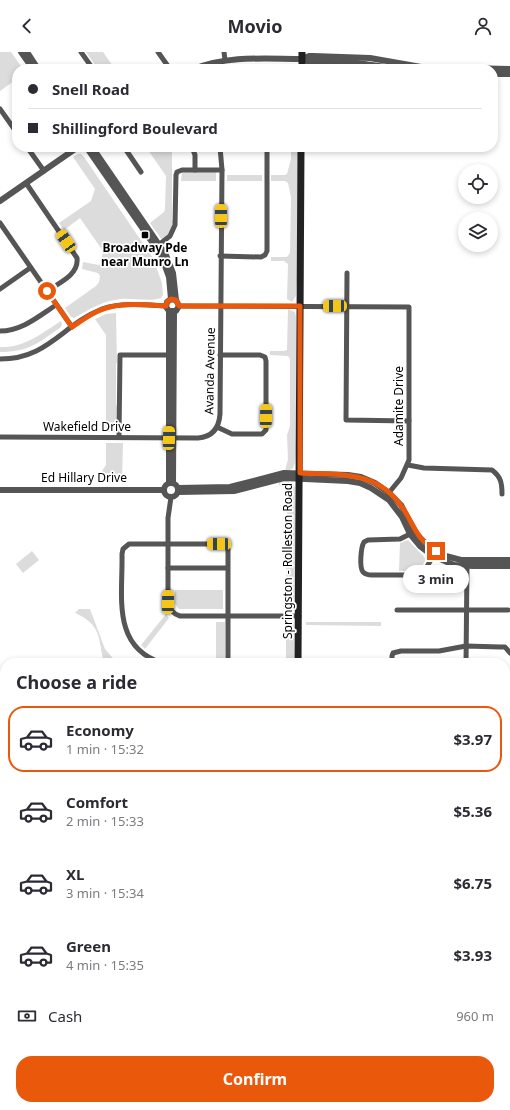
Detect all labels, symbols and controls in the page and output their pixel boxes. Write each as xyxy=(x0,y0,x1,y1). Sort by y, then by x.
text: Movio xyxy=(228,14,282,38)
icon: back xyxy=(16,15,38,37)
icon: person xyxy=(472,15,494,37)
text: Snell Road xyxy=(52,79,130,99)
text: Shillingford Boulevard xyxy=(52,118,218,138)
map controls xyxy=(458,164,498,252)
button: locate xyxy=(458,164,498,204)
car xyxy=(215,204,227,228)
button: layers xyxy=(458,212,498,252)
car xyxy=(54,228,78,254)
marker: Broadway Pde near Munro Ln xyxy=(140,230,150,240)
place label: Broadway Pde near Munro Ln xyxy=(101,239,189,270)
route start xyxy=(38,282,56,300)
car xyxy=(323,300,347,312)
street label: Avanda Avenue xyxy=(200,327,219,415)
street label: Adamite Drive xyxy=(390,366,407,446)
car xyxy=(260,404,272,428)
street label: Wakefield Drive xyxy=(43,418,131,435)
car xyxy=(163,426,175,450)
street label: Ed Hillary Drive xyxy=(41,469,127,486)
street label: Springston - Rolleston Road xyxy=(279,483,296,639)
car xyxy=(207,538,231,550)
route end xyxy=(427,542,445,560)
callout: 3 min xyxy=(403,565,469,593)
text: 3 min xyxy=(418,570,454,588)
car xyxy=(162,590,174,614)
text: Choose a ride xyxy=(16,670,137,694)
text: Economy xyxy=(66,720,134,740)
icon: car xyxy=(18,721,54,757)
text: $3.97 xyxy=(453,729,492,749)
text: 1 min · 15:32 xyxy=(66,740,144,758)
text: Comfort xyxy=(66,792,128,812)
icon: car xyxy=(18,793,54,829)
text: $5.36 xyxy=(453,801,492,821)
text: 2 min · 15:33 xyxy=(66,812,144,830)
text: XL xyxy=(66,864,84,884)
icon: car xyxy=(18,865,54,901)
text: $6.75 xyxy=(453,873,492,893)
text: 3 min · 15:34 xyxy=(66,884,144,902)
text: Green xyxy=(66,936,111,956)
icon: car xyxy=(18,937,54,973)
text: $3.93 xyxy=(453,945,492,965)
text: 4 min · 15:35 xyxy=(66,956,144,974)
icon: cash xyxy=(16,1005,38,1027)
text: Cash xyxy=(48,1006,82,1026)
text: 960 m xyxy=(456,1007,494,1025)
button: Confirm xyxy=(16,1056,494,1102)

